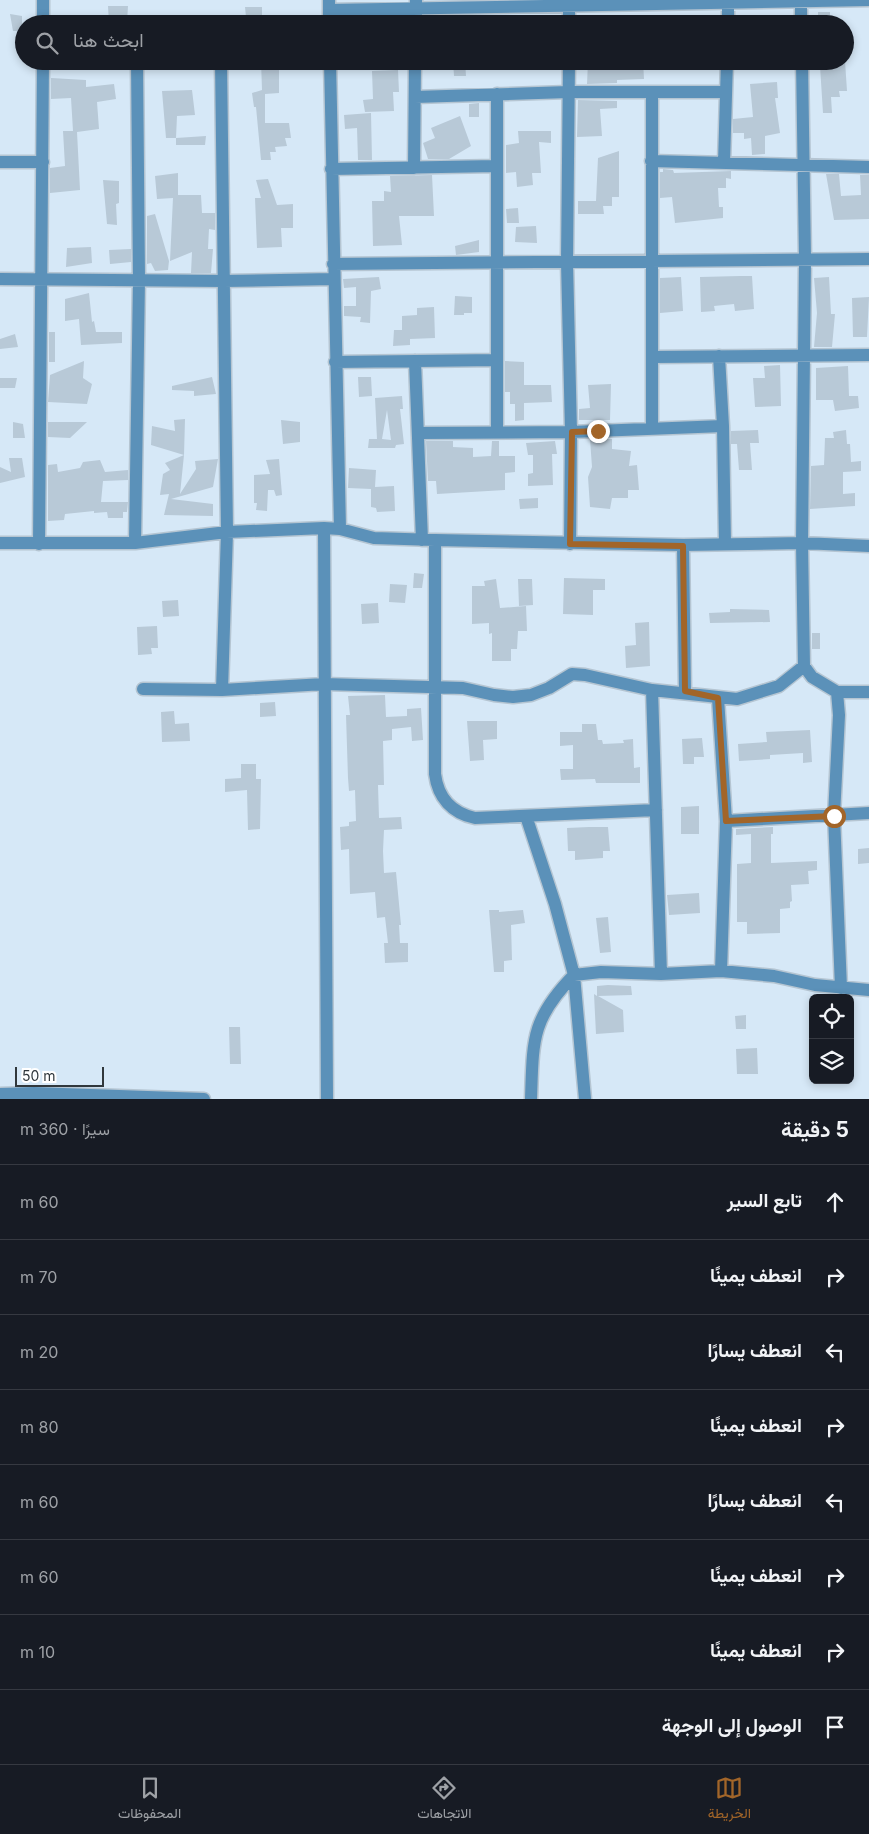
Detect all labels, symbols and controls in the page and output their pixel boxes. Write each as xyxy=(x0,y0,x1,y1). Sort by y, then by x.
search box xyxy=(15,15,854,70)
icon: search xyxy=(33,29,61,57)
text: ابحث هنا xyxy=(73,29,144,52)
route end xyxy=(587,420,610,443)
route start xyxy=(823,805,846,828)
map controls xyxy=(809,994,854,1084)
button: locate xyxy=(809,994,854,1039)
button: layers xyxy=(809,1039,854,1084)
scale bar xyxy=(15,1064,104,1087)
text: 50 m xyxy=(22,1067,56,1084)
text: 5 دقيقة xyxy=(781,1117,849,1142)
text: سيرًا · 360 m xyxy=(20,1119,110,1139)
icon: ahead xyxy=(821,1188,849,1216)
text: تابع السير xyxy=(727,1189,802,1212)
text: 60 m xyxy=(20,1192,59,1212)
icon: right xyxy=(821,1263,849,1291)
text: انعطف يمينًا xyxy=(710,1264,802,1287)
text: 70 m xyxy=(20,1267,57,1287)
icon: left xyxy=(821,1338,849,1366)
text: انعطف يسارًا xyxy=(708,1339,802,1362)
text: 20 m xyxy=(20,1342,58,1362)
icon: right xyxy=(821,1413,849,1441)
text: انعطف يمينًا xyxy=(710,1414,802,1437)
text: 80 m xyxy=(20,1417,59,1437)
icon: left xyxy=(821,1488,849,1516)
text: انعطف يسارًا xyxy=(708,1489,802,1512)
text: 60 m xyxy=(20,1492,59,1512)
icon: right xyxy=(821,1563,849,1591)
text: انعطف يمينًا xyxy=(710,1564,802,1587)
text: 60 m xyxy=(20,1567,59,1587)
icon: right xyxy=(821,1638,849,1666)
text: انعطف يمينًا xyxy=(710,1639,802,1662)
text: 10 m xyxy=(20,1642,55,1662)
icon: arrive xyxy=(821,1713,849,1741)
text: الوصول إلى الوجهة xyxy=(662,1714,802,1737)
tab: المحفوظات xyxy=(118,1774,181,1826)
tab: الاتجاهات xyxy=(417,1774,472,1826)
tab: الخريطة xyxy=(708,1774,751,1826)

